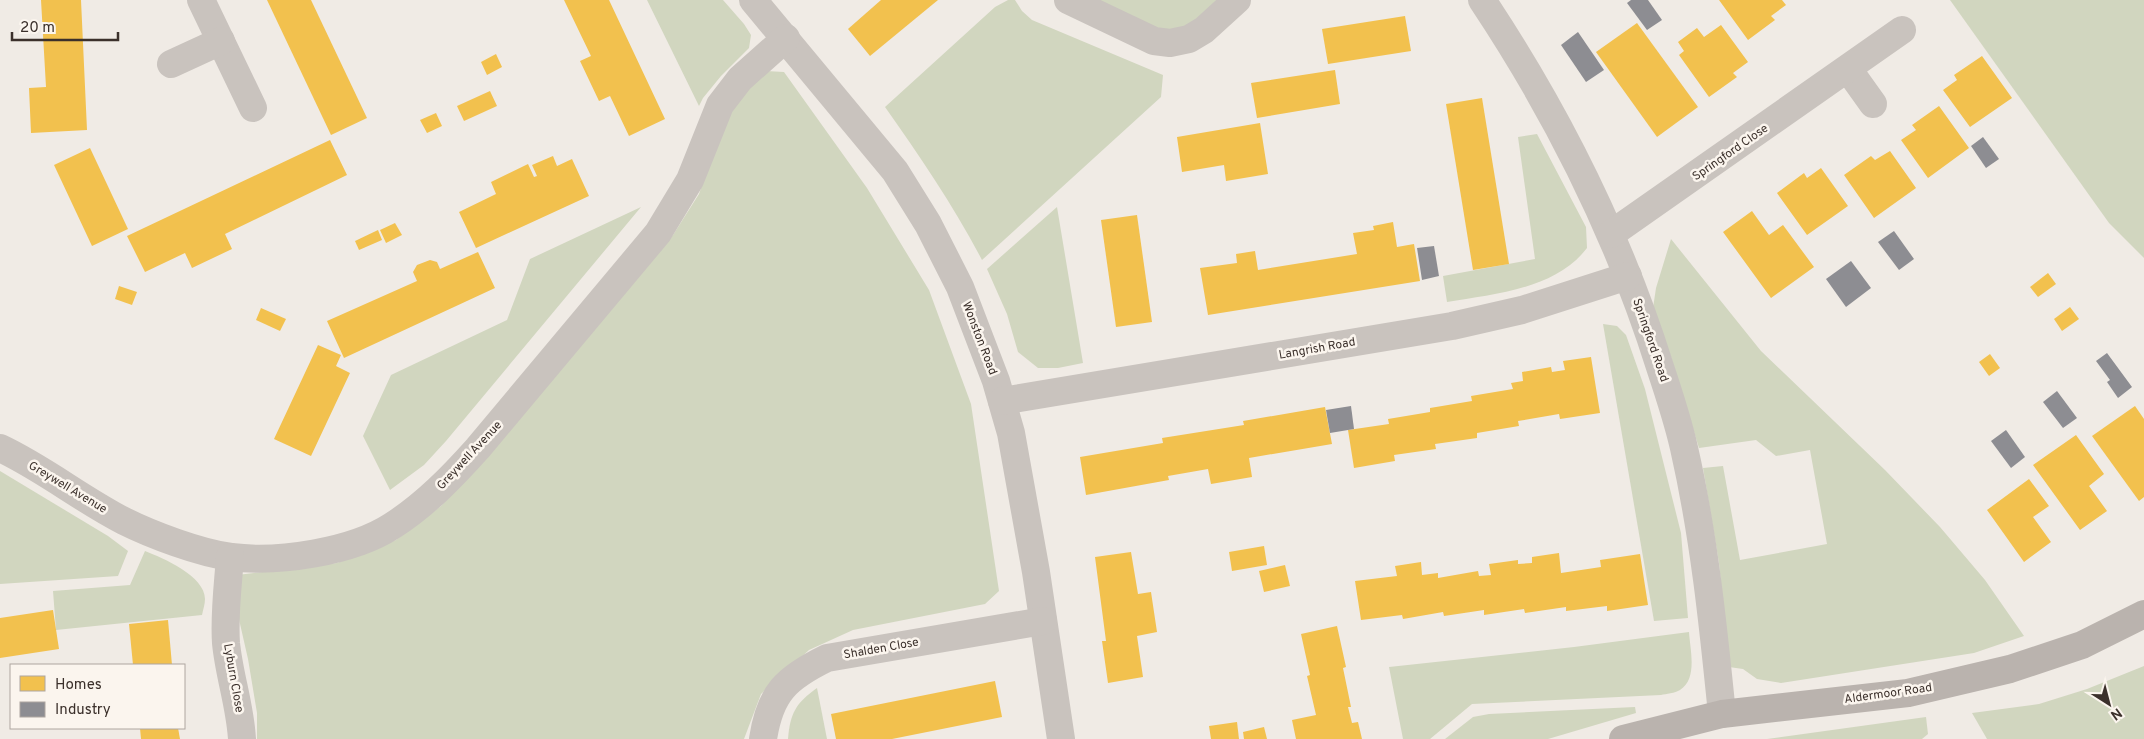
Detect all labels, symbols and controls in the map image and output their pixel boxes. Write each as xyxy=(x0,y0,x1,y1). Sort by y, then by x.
scale bar xyxy=(12,10,119,42)
text: 20 m xyxy=(20,19,55,38)
street label: Springford Close xyxy=(1690,121,1772,185)
street label: Springford Road xyxy=(1628,296,1672,384)
street label: Wonston Road xyxy=(958,299,1000,377)
street label: Langrish Road xyxy=(1278,334,1357,364)
street label: Greywell Avenue xyxy=(434,418,506,494)
street label: Greywell Avenue xyxy=(25,458,110,518)
street label: Shalden Close xyxy=(842,635,920,663)
street label: Lyburn Close xyxy=(219,642,247,714)
legend xyxy=(10,664,185,729)
text: Homes xyxy=(55,676,102,695)
north arrow xyxy=(2084,679,2134,729)
street label: Aldermoor Road xyxy=(1843,680,1933,708)
text: Industry xyxy=(55,701,111,720)
text: N xyxy=(2107,703,2125,723)

